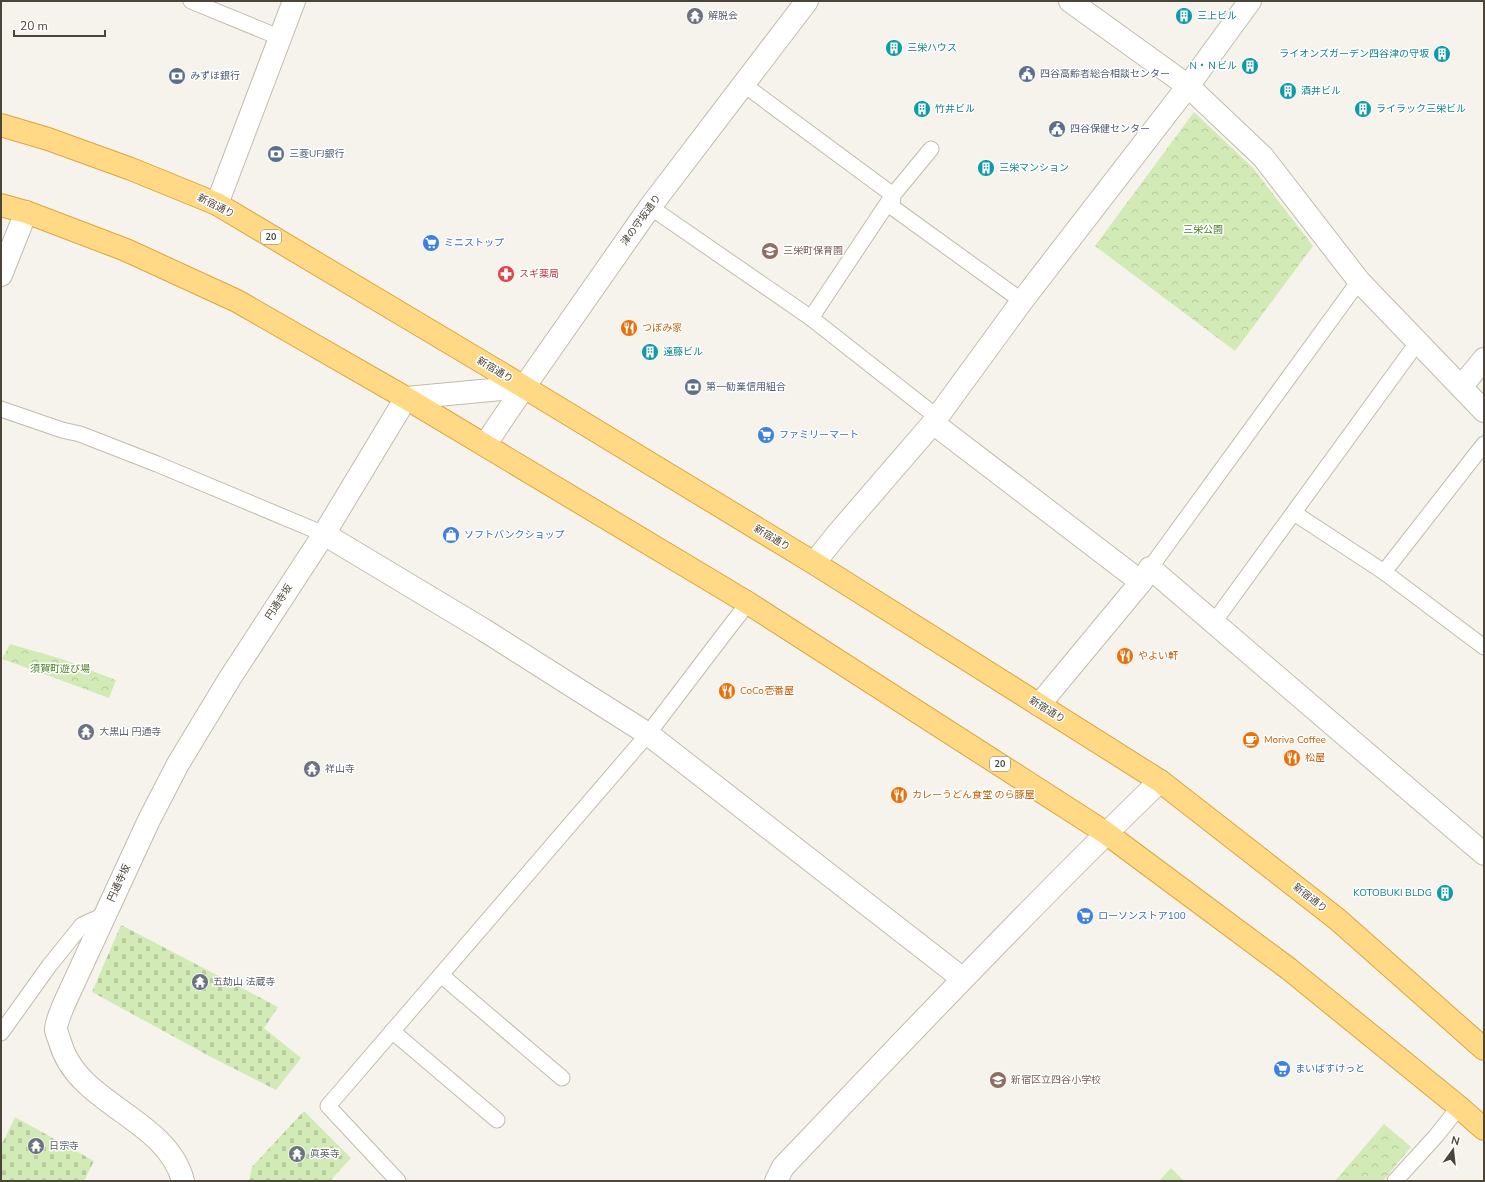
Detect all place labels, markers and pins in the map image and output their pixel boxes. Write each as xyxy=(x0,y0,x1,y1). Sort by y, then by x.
temple icon: 解脱会 xyxy=(685,6,705,26)
building icon: 三上ビル xyxy=(1174,6,1194,26)
place label: 解脱会 xyxy=(708,9,738,23)
place label: 三上ビル xyxy=(1197,9,1237,23)
building icon: 三栄ハウス xyxy=(884,38,904,58)
place label: 三栄ハウス xyxy=(907,41,957,55)
building icon: ライオンズガーデン四谷津の守坂 xyxy=(1432,44,1452,64)
place label: ライオンズガーデン四谷津の守坂 xyxy=(1279,47,1429,61)
building icon: N・Ｎビル xyxy=(1240,56,1260,76)
place label: N・Ｎビル xyxy=(1190,59,1237,73)
public building icon: 四谷高齢者総合相談センター xyxy=(1017,64,1037,84)
bank icon: みずほ銀行 xyxy=(167,66,187,86)
place label: 四谷高齢者総合相談センター xyxy=(1040,67,1170,81)
place label: みずほ銀行 xyxy=(190,69,240,83)
building icon: 酒井ビル xyxy=(1278,81,1298,101)
place label: 酒井ビル xyxy=(1301,84,1341,98)
building icon: 竹井ビル xyxy=(912,99,932,119)
building icon: ライラック三栄ビル xyxy=(1353,99,1373,119)
place label: 竹井ビル xyxy=(935,102,975,116)
place label: ライラック三栄ビル xyxy=(1376,102,1466,116)
public building icon: 四谷保健センター xyxy=(1047,119,1067,139)
place label: 四谷保健センター xyxy=(1070,122,1150,136)
bank icon: 三菱UFJ銀行 xyxy=(266,144,286,164)
place label: 三菱UFJ銀行 xyxy=(289,147,345,161)
building icon: 三栄マンション xyxy=(976,158,996,178)
place label: 三栄マンション xyxy=(999,161,1069,175)
supermarket icon: ミニストップ xyxy=(421,233,441,253)
place label: ミニストップ xyxy=(444,236,504,250)
school or university icon: 三栄町保育園 xyxy=(760,241,780,261)
place label: 三栄町保育園 xyxy=(783,244,843,258)
pharmacy icon: スギ薬局 xyxy=(496,264,516,284)
place label: スギ薬局 xyxy=(519,267,559,281)
restaurant icon: つぼみ家 xyxy=(619,318,639,338)
place label: つぼみ家 xyxy=(642,321,682,335)
building icon: 遠藤ビル xyxy=(640,342,660,362)
place label: 遠藤ビル xyxy=(663,345,703,359)
bank icon: 第一勧業信用組合 xyxy=(683,377,703,397)
place label: 第一勧業信用組合 xyxy=(706,380,786,394)
supermarket icon: ファミリーマート xyxy=(756,425,776,445)
place label: ファミリーマート xyxy=(779,428,859,442)
shop icon: ソフトバンクショップ xyxy=(441,525,461,545)
place label: ソフトバンクショップ xyxy=(464,528,565,542)
restaurant icon: やよい軒 xyxy=(1115,646,1135,666)
place label: やよい軒 xyxy=(1138,649,1178,663)
restaurant icon: CoCo壱番屋 xyxy=(717,681,737,701)
place label: CoCo壱番屋 xyxy=(740,684,794,698)
temple icon: 大黒山 円通寺 xyxy=(76,722,96,742)
place label: 大黒山 円通寺 xyxy=(99,725,162,739)
cafe icon: Moriva Coffee xyxy=(1241,730,1261,750)
place label: Moriva Coffee xyxy=(1264,733,1326,747)
restaurant icon: 松屋 xyxy=(1282,748,1302,768)
place label: 松屋 xyxy=(1305,751,1325,765)
temple icon: 祥山寺 xyxy=(302,759,322,779)
place label: 祥山寺 xyxy=(325,762,355,776)
restaurant icon: カレーうどん食堂 のら豚屋 xyxy=(889,785,909,805)
place label: カレーうどん食堂 のら豚屋 xyxy=(912,788,1035,802)
building icon: KOTOBUKI BLDG xyxy=(1435,883,1455,903)
place label: KOTOBUKI BLDG xyxy=(1353,886,1432,900)
supermarket icon: ローソンストア100 xyxy=(1075,906,1095,926)
place label: ローソンストア100 xyxy=(1098,909,1186,923)
temple icon: 五劫山 法蔵寺 xyxy=(190,972,210,992)
place label: 五劫山 法蔵寺 xyxy=(213,975,276,989)
supermarket icon: まいばすけっと xyxy=(1272,1059,1292,1079)
place label: まいばすけっと xyxy=(1295,1062,1365,1076)
school or university icon: 新宿区立四谷小学校 xyxy=(988,1070,1008,1090)
place label: 新宿区立四谷小学校 xyxy=(1011,1073,1101,1087)
temple icon: 日宗寺 xyxy=(26,1136,46,1156)
place label: 日宗寺 xyxy=(49,1139,79,1153)
temple icon: 眞英寺 xyxy=(287,1144,307,1164)
place label: 眞英寺 xyxy=(310,1147,340,1161)

